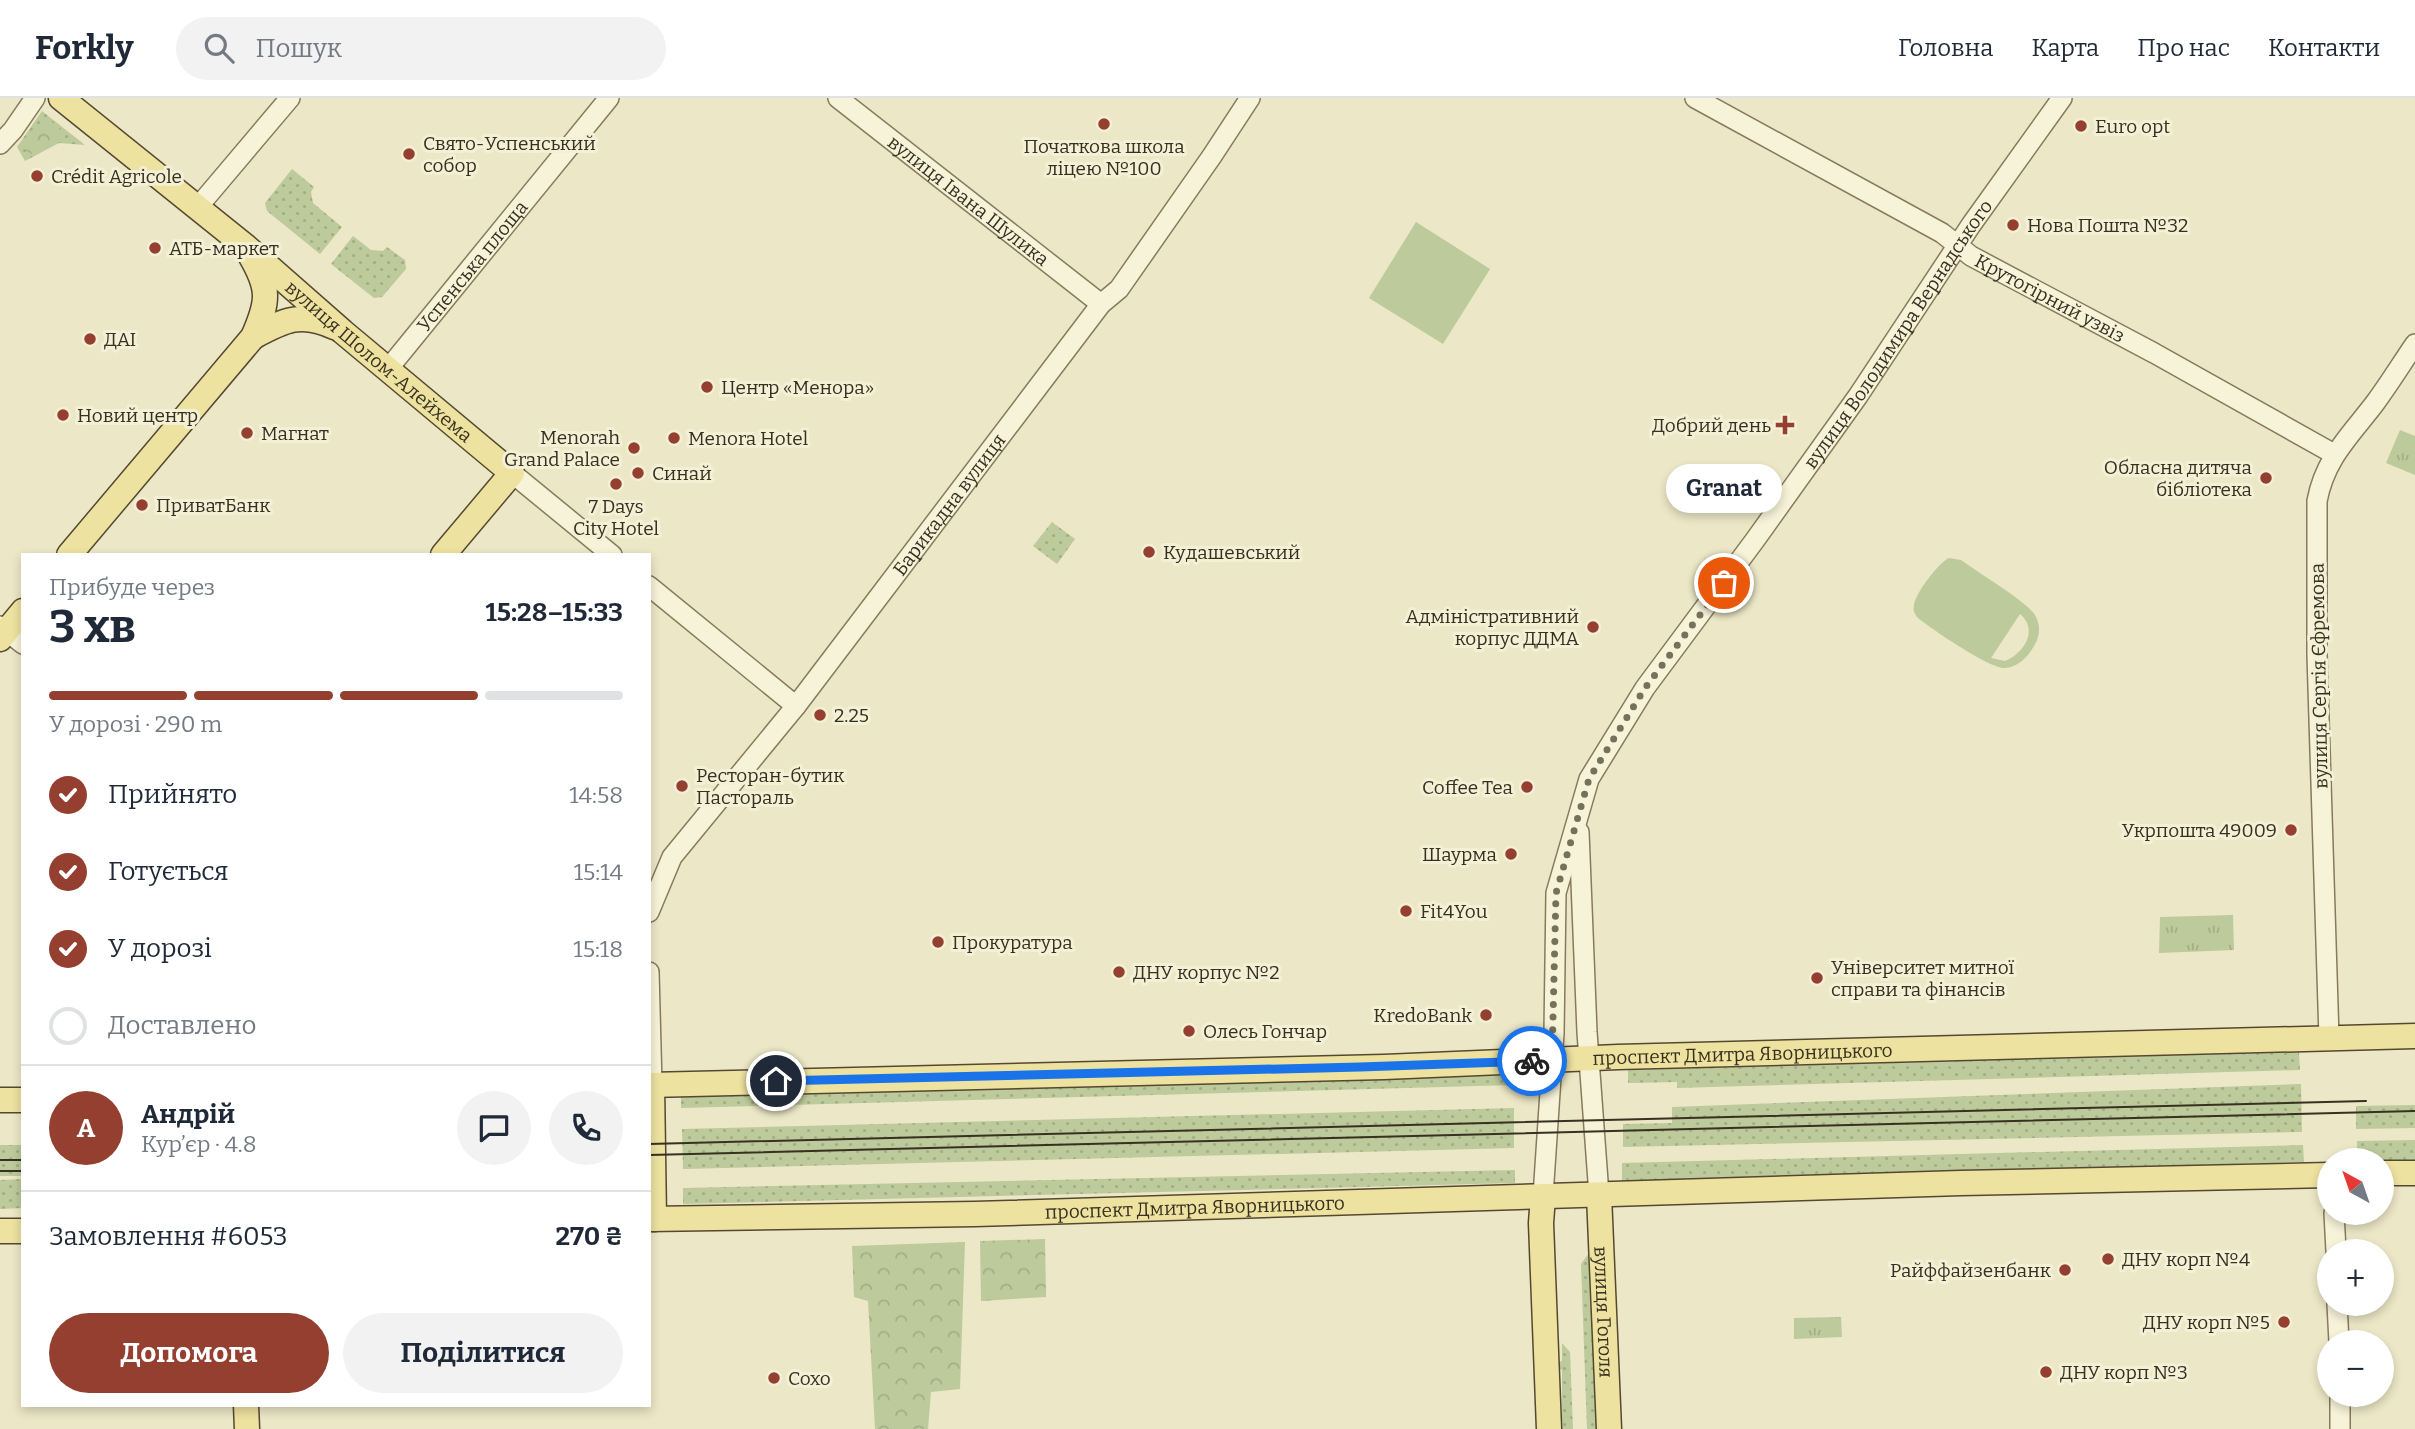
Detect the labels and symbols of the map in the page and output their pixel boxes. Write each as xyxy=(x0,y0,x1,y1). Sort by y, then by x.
place label: Euro opt xyxy=(2095,115,2170,138)
marker: Початкова школа ліцею №100 xyxy=(1096,116,1112,132)
marker: Euro opt xyxy=(2073,118,2089,134)
street label: вулиця Івана Шулика xyxy=(884,130,1054,271)
place label: Свято-Успенський собор xyxy=(423,132,596,177)
place label: Початкова школа ліцею №100 xyxy=(1023,135,1185,180)
marker: Свято-Успенський собор xyxy=(401,146,417,162)
place label: Crédit Agricole xyxy=(51,165,182,188)
marker: Crédit Agricole xyxy=(29,168,45,184)
street label: Успенська площа xyxy=(412,195,533,336)
street label: вулиця Володимира Вернадського xyxy=(1799,195,1997,473)
place label: Нова Пошта №32 xyxy=(2027,214,2188,237)
marker: Нова Пошта №32 xyxy=(2005,217,2021,233)
place label: АТБ-маркет xyxy=(169,237,279,260)
marker: АТБ-маркет xyxy=(147,240,163,256)
street label: Крутогірний узвіз xyxy=(1971,249,2129,347)
street label: вулиця Шолом-Алейхема xyxy=(281,275,478,447)
place label: ДАІ xyxy=(104,328,136,351)
marker: ДАІ xyxy=(82,331,98,347)
place label: Центр «Менора» xyxy=(721,376,874,399)
marker: Центр «Менора» xyxy=(699,379,715,395)
place label: Новий центр xyxy=(77,404,198,427)
marker: Новий центр xyxy=(55,407,71,423)
place label: Добрий день xyxy=(1652,414,1771,437)
marker: Добрий день xyxy=(1777,417,1793,433)
place label: Магнат xyxy=(261,422,329,445)
marker: Магнат xyxy=(239,425,255,441)
place label: Menorah Grand Palace xyxy=(504,426,620,471)
place label: Menora Hotel xyxy=(688,427,808,450)
street label: Барикадна вулиця xyxy=(888,429,1010,580)
marker: Menora Hotel xyxy=(666,430,682,446)
marker: Menorah Grand Palace xyxy=(626,440,642,456)
place label: Обласна дитяча бібліотека xyxy=(2104,456,2253,501)
place label: Синай xyxy=(652,462,712,485)
callout: Granat xyxy=(1666,464,1782,513)
marker: Синай xyxy=(630,465,646,481)
marker: Обласна дитяча бібліотека xyxy=(2258,470,2274,486)
marker: 7 Days City Hotel xyxy=(608,476,624,492)
place label: ПриватБанк xyxy=(156,494,271,517)
place label: 7 Days City Hotel xyxy=(573,495,659,540)
marker: ПриватБанк xyxy=(134,497,150,513)
place label: Кудашевський xyxy=(1163,541,1300,564)
marker: Кудашевський xyxy=(1141,544,1157,560)
pin xyxy=(1694,553,1754,613)
street label: вулиця Сергія Єфремова xyxy=(2306,562,2332,789)
place label: Адміністративний корпус ДДМА xyxy=(1405,605,1580,650)
marker: Адміністративний корпус ДДМА xyxy=(1585,619,1601,635)
place label: 2.25 xyxy=(834,704,869,727)
marker: 2.25 xyxy=(812,707,828,723)
place label: Ресторан-бутик Пастораль xyxy=(696,764,845,809)
place label: Coffee Tea xyxy=(1422,776,1514,799)
marker: Ресторан-бутик Пастораль xyxy=(674,778,690,794)
marker: Coffee Tea xyxy=(1519,779,1535,795)
place label: Укрпошта 49009 xyxy=(2122,819,2277,842)
marker: Укрпошта 49009 xyxy=(2283,822,2299,838)
place label: Шаурма xyxy=(1422,843,1498,866)
marker: Шаурма xyxy=(1503,846,1519,862)
place label: Fit4You xyxy=(1420,900,1488,923)
marker: Fit4You xyxy=(1398,903,1414,919)
place label: Прокуратура xyxy=(952,931,1073,954)
marker: Прокуратура xyxy=(930,934,946,950)
place label: Університет митної справи та фінансів xyxy=(1831,956,2015,1001)
place label: ДНУ корпус №2 xyxy=(1133,961,1280,984)
marker: ДНУ корпус №2 xyxy=(1111,964,1127,980)
marker: Університет митної справи та фінансів xyxy=(1809,970,1825,986)
place label: KredoBank xyxy=(1373,1004,1472,1027)
marker: KredoBank xyxy=(1478,1007,1494,1023)
place label: Олесь Гончар xyxy=(1203,1020,1327,1043)
marker: Олесь Гончар xyxy=(1181,1023,1197,1039)
courier xyxy=(1497,1026,1567,1096)
street label: проспект Дмитра Яворницького xyxy=(1592,1038,1893,1070)
pin xyxy=(746,1051,806,1111)
north arrow xyxy=(2317,1148,2394,1225)
street label: проспект Дмитра Яворницького xyxy=(1045,1191,1345,1223)
street label: вулиця Гоголя xyxy=(1590,1246,1618,1378)
place label: ДНУ корп №4 xyxy=(2122,1248,2250,1271)
marker: ДНУ корп №4 xyxy=(2100,1251,2116,1267)
place label: Райффайзенбанк xyxy=(1890,1259,2052,1282)
marker: Райффайзенбанк xyxy=(2057,1262,2073,1278)
place label: ДНУ корп №5 xyxy=(2143,1311,2270,1334)
marker: ДНУ корп №5 xyxy=(2276,1314,2292,1330)
place label: ДНУ корп №3 xyxy=(2060,1361,2188,1384)
marker: ДНУ корп №3 xyxy=(2038,1364,2054,1380)
place label: Сохо xyxy=(788,1367,831,1390)
marker: Сохо xyxy=(766,1370,782,1386)

